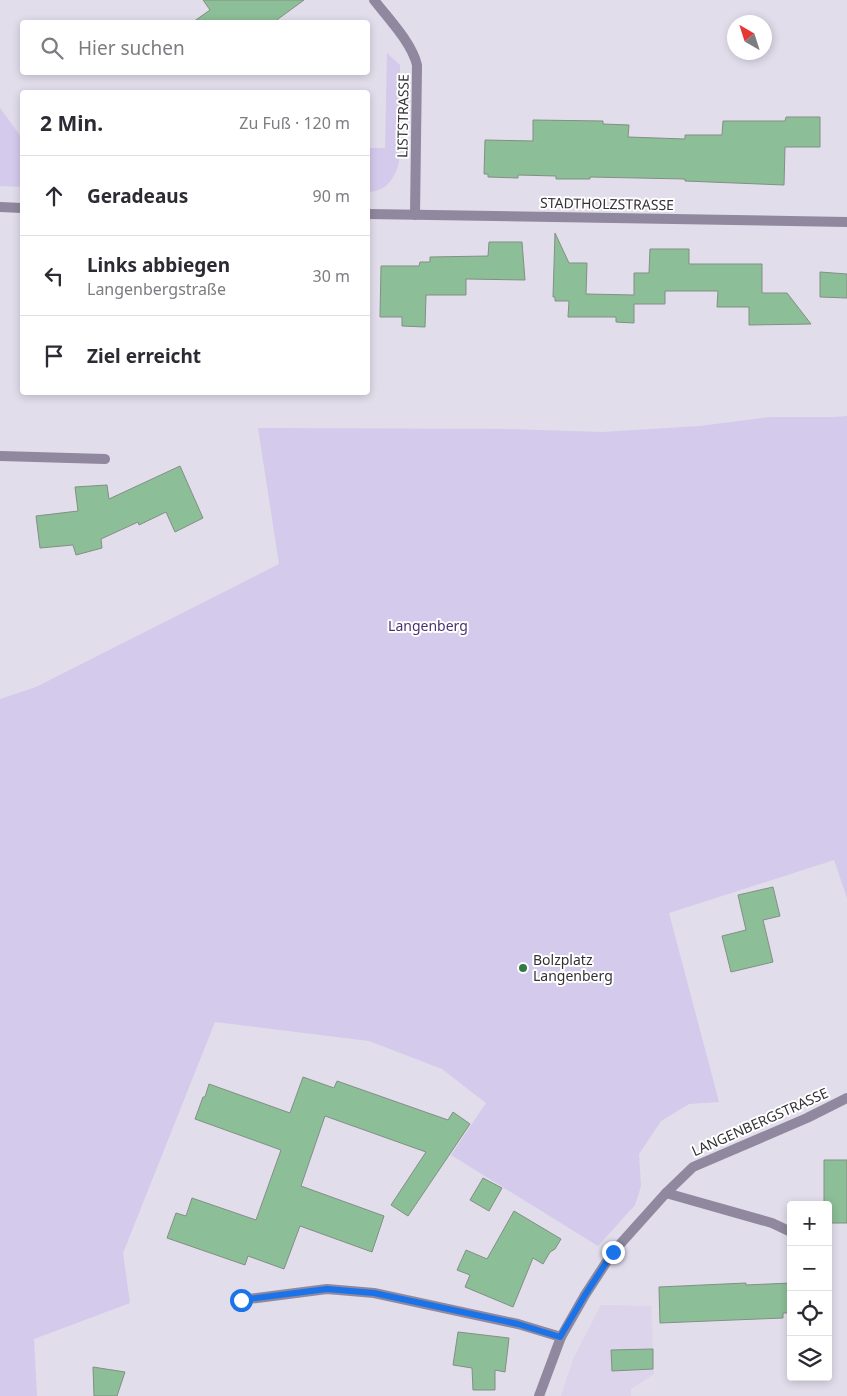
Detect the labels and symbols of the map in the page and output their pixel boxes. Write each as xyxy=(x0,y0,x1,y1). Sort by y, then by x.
north arrow xyxy=(727,15,772,60)
street label: LISTSTRASSE xyxy=(392,74,413,158)
street label: STADTHOLZSTRASSE xyxy=(540,193,674,214)
park label: Langenberg xyxy=(388,616,468,635)
place label: Bolzplatz Langenberg xyxy=(533,950,613,985)
marker: Bolzplatz Langenberg xyxy=(517,962,529,974)
street label: LANGENBERGSTRASSE xyxy=(689,1083,831,1160)
route end xyxy=(602,1241,625,1264)
route start xyxy=(230,1289,253,1312)

